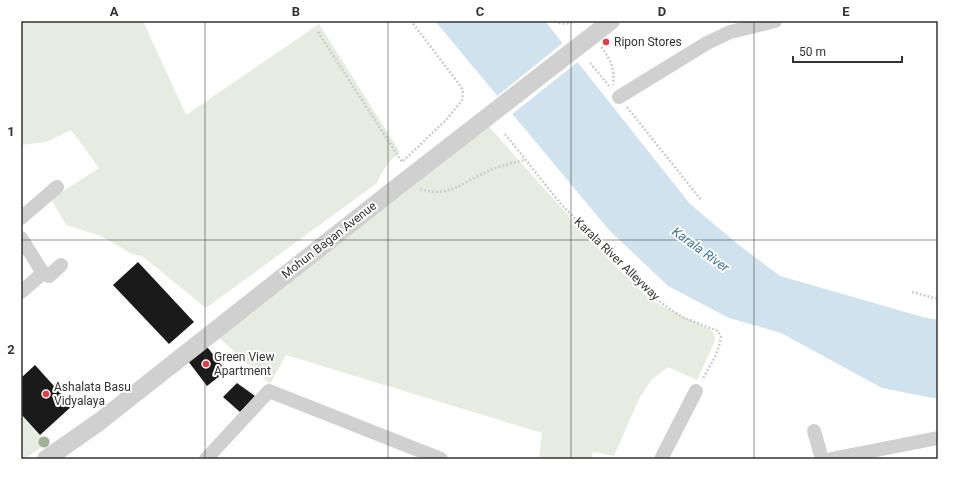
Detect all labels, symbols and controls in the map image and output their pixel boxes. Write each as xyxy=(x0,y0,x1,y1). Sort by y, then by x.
text: A xyxy=(110,4,119,19)
text: B xyxy=(292,4,300,19)
text: C xyxy=(476,4,485,19)
text: D xyxy=(658,4,666,19)
text: E xyxy=(842,4,850,19)
place label: Ripon Stores xyxy=(614,35,682,49)
marker: Ripon Stores xyxy=(601,37,611,47)
scale bar xyxy=(793,38,902,64)
text: 50 m xyxy=(799,45,826,59)
text: 1 xyxy=(7,124,15,139)
street label: Mohun Bagan Avenue xyxy=(279,199,379,281)
street label: Karala River Alleyway xyxy=(571,215,663,304)
water label: Karala River xyxy=(669,224,733,275)
text: 2 xyxy=(7,342,15,357)
place label: Green View Apartment xyxy=(214,350,274,378)
marker: Green View Apartment xyxy=(201,359,211,369)
place label: Ashalata Basu Vidyalaya xyxy=(54,380,131,408)
marker: Ashalata Basu Vidyalaya xyxy=(41,389,51,399)

